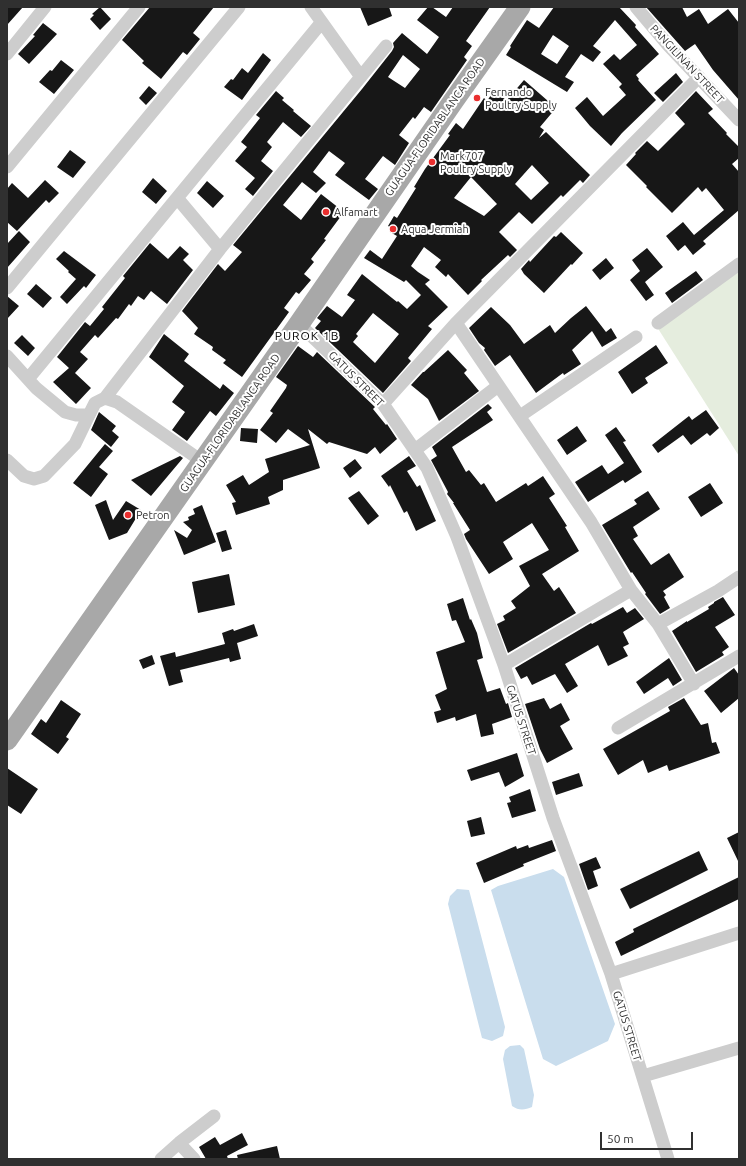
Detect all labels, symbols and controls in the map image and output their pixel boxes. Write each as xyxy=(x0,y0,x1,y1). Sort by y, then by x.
street label: PANGILINAN STREET xyxy=(647,22,727,106)
street label: GUAGUA-FLORIDABLANCA ROAD xyxy=(382,55,488,199)
place label: Fernando Poultry Supply xyxy=(485,85,557,111)
marker: Fernando Poultry Supply xyxy=(472,93,482,103)
place label: Mark707 Poultry Supply xyxy=(440,149,512,175)
marker: Mark707 Poultry Supply xyxy=(427,157,437,167)
place label: Alfamart xyxy=(334,205,378,219)
marker: Alfamart xyxy=(321,207,331,217)
place label: Aqua Jermiah xyxy=(401,222,469,236)
marker: Aqua Jermiah xyxy=(388,224,398,234)
district label: PUROK 1B xyxy=(275,329,339,343)
street label: GATUS STREET xyxy=(326,349,386,409)
street label: GUAGUA-FLORIDABLANCA ROAD xyxy=(177,351,283,495)
place label: Petron xyxy=(136,508,170,522)
marker: Petron xyxy=(123,510,133,520)
street label: GATUS STREET xyxy=(503,683,539,757)
street label: GATUS STREET xyxy=(610,989,644,1063)
scale bar xyxy=(602,1124,695,1150)
text: 50 m xyxy=(607,1132,634,1145)

